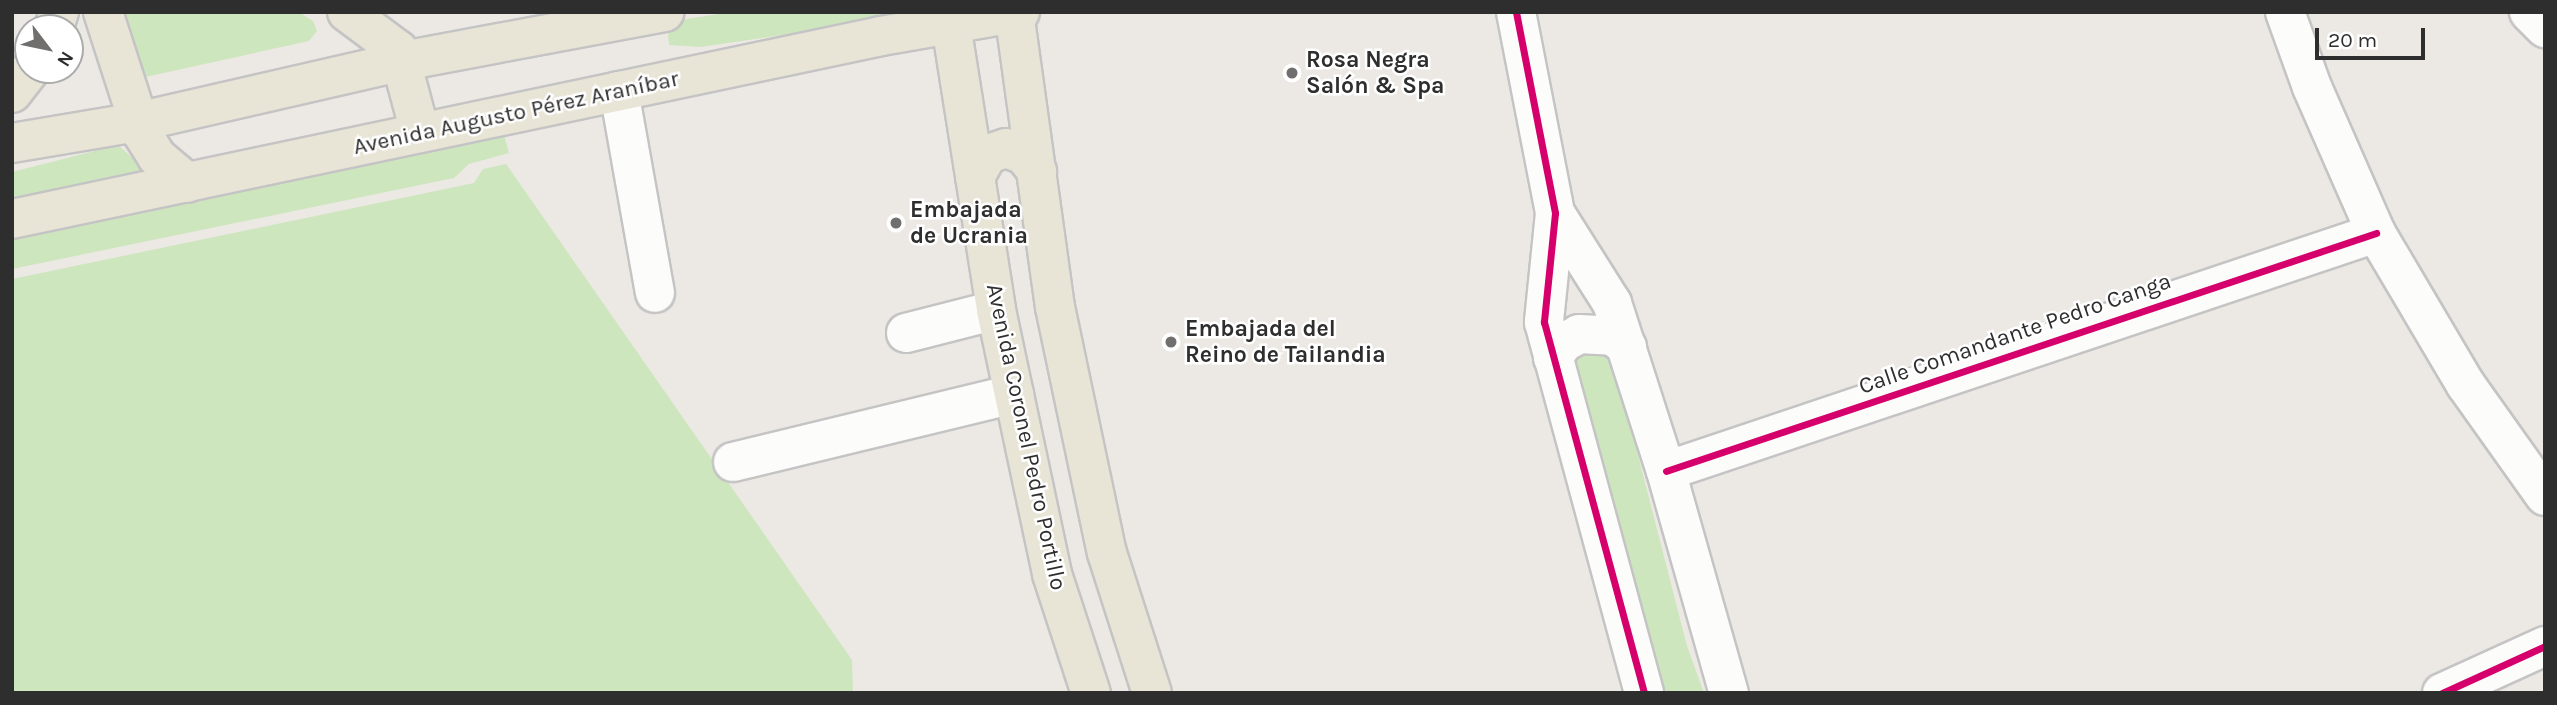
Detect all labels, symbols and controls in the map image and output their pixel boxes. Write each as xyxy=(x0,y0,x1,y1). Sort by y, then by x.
north arrow xyxy=(14,14,84,84)
scale bar xyxy=(2319,14,2429,58)
text: 20 m xyxy=(2328,28,2377,52)
place label: Rosa Negra Salón & Spa xyxy=(1306,46,1444,100)
text: N xyxy=(52,47,78,71)
street label: Avenida Augusto Pérez Araníbar xyxy=(351,65,681,161)
marker: Rosa Negra Salón & Spa xyxy=(1284,65,1300,81)
place label: Embajada de Ucrania xyxy=(910,196,1028,250)
marker: Embajada de Ucrania xyxy=(888,215,904,231)
street label: Calle Comandante Pedro Canga xyxy=(1855,267,2175,401)
street label: Avenida Coronel Pedro Portillo xyxy=(980,281,1072,593)
place label: Embajada del Reino de Tailandia xyxy=(1185,315,1386,369)
marker: Embajada del Reino de Tailandia xyxy=(1163,334,1179,350)

